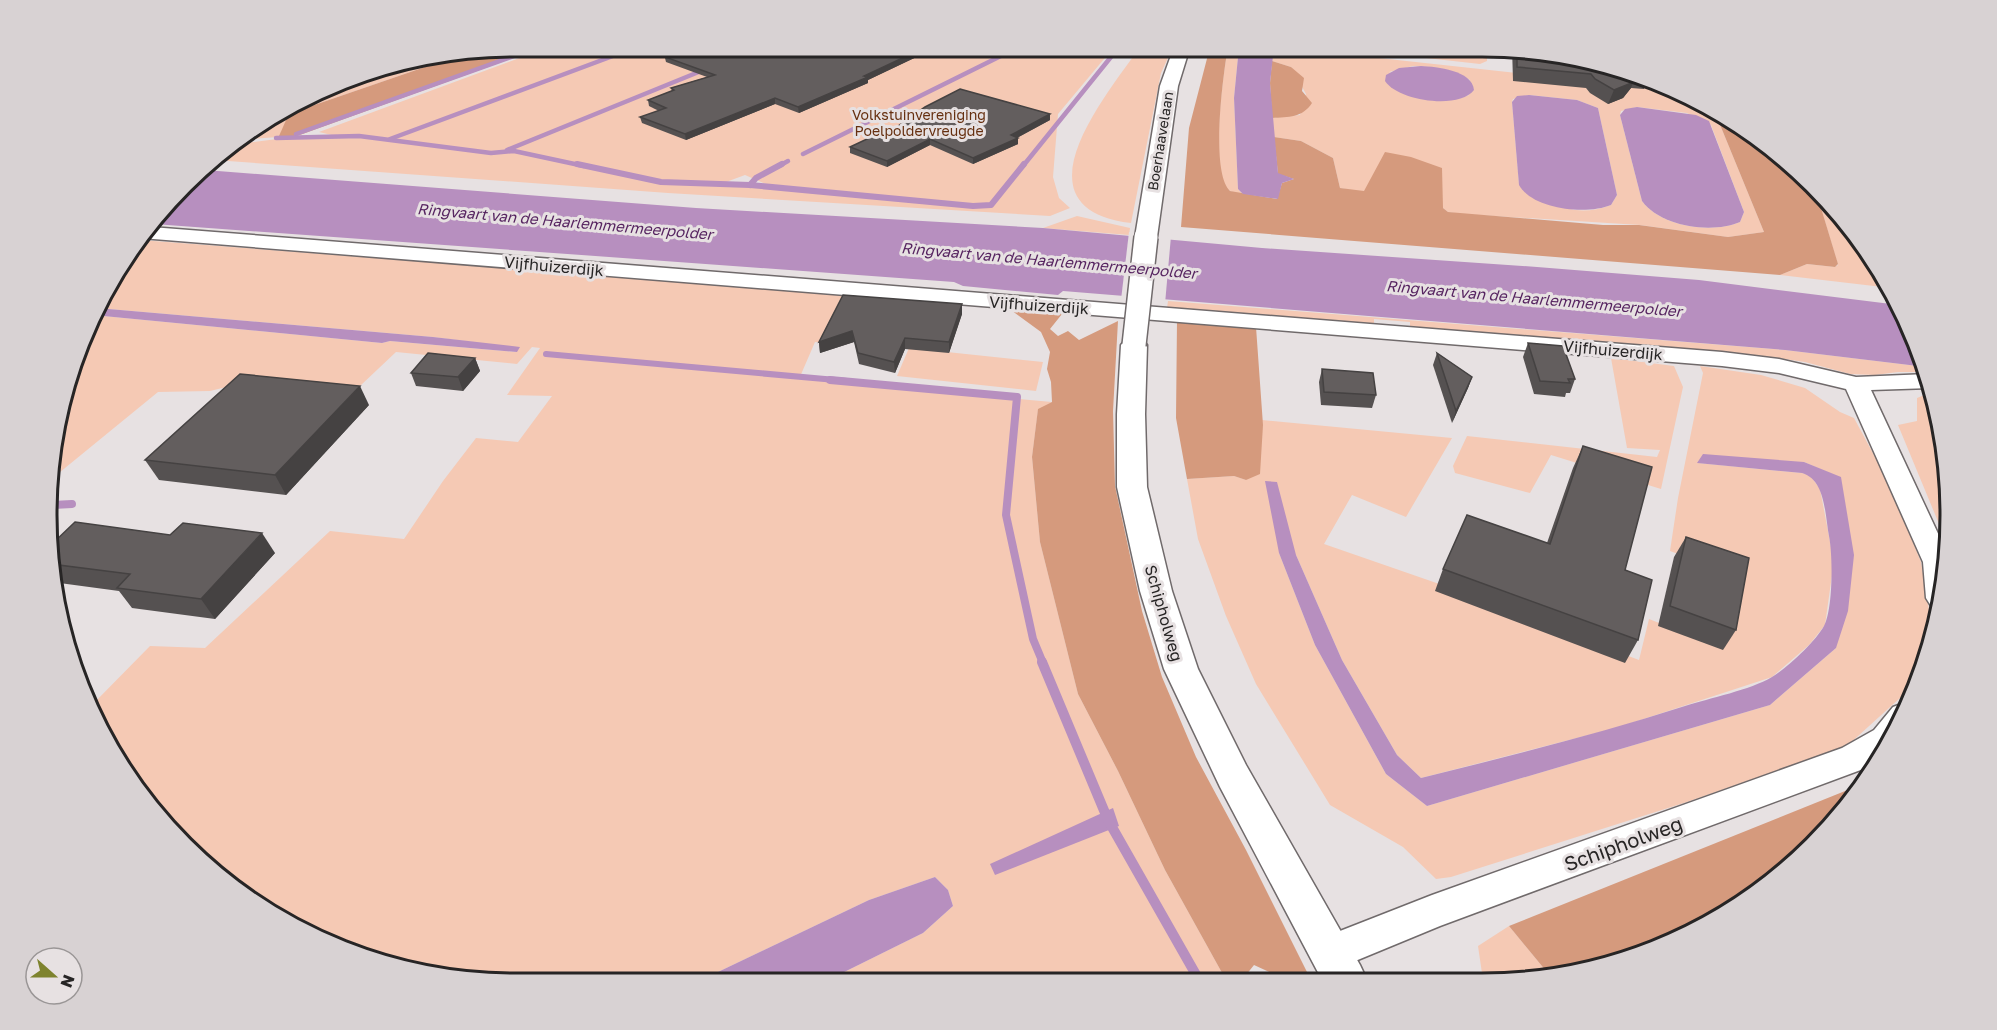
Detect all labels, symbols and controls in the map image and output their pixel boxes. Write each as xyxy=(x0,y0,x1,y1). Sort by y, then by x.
street label: Boerhaavelaan xyxy=(1144,90,1176,192)
park label: Volkstuinvereniging Poelpoldervreugde xyxy=(852,106,986,139)
water label: Ringvaart van de Haarlemmermeerpolder xyxy=(417,199,716,244)
water label: Ringvaart van de Haarlemmermeerpolder xyxy=(901,238,1200,283)
street label: Vijfhuizerdijk xyxy=(503,252,605,280)
water label: Ringvaart van de Haarlemmermeerpolder xyxy=(1386,276,1685,321)
street label: Vijfhuizerdijk xyxy=(988,292,1090,318)
street label: Vijfhuizerdijk xyxy=(1562,336,1664,364)
street label: Schipholweg xyxy=(1141,563,1187,663)
street label: Schipholweg xyxy=(1561,811,1685,875)
north arrow xyxy=(24,946,84,1006)
text: N xyxy=(56,972,80,991)

